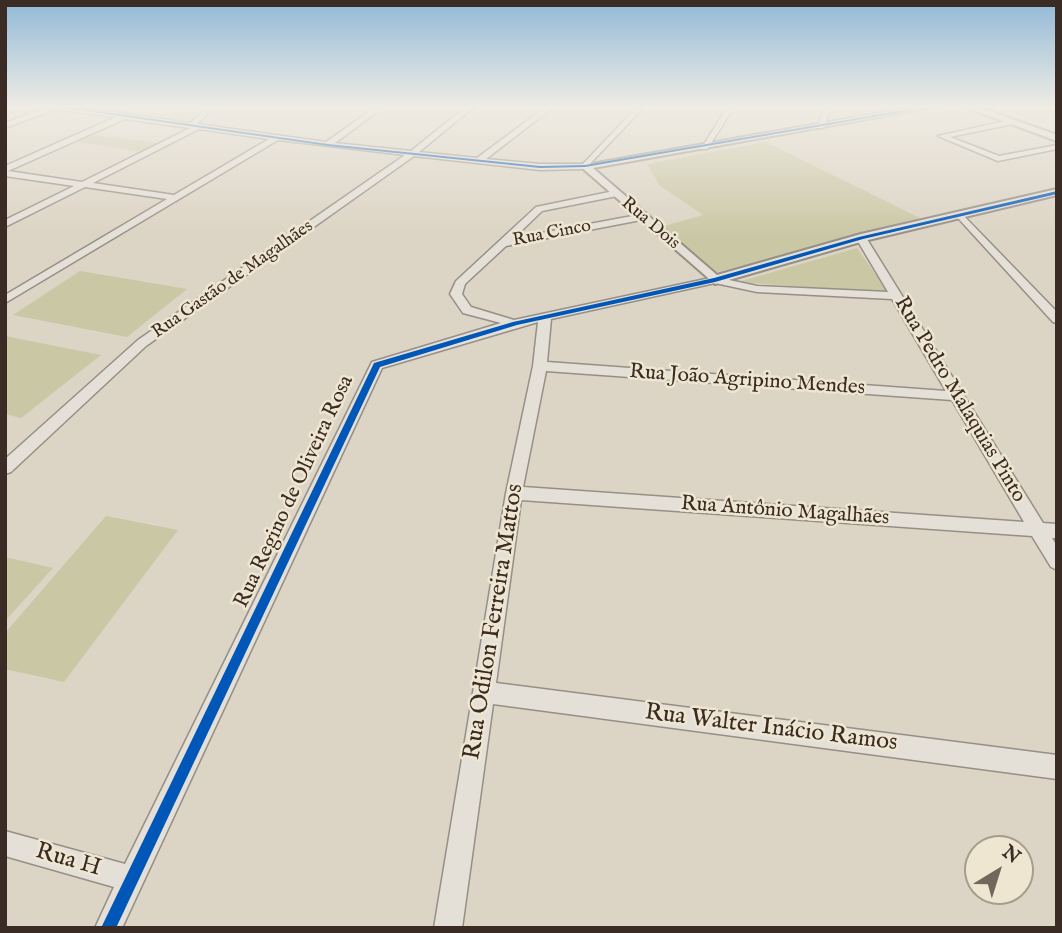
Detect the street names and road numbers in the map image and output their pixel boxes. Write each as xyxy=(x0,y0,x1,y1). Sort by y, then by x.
street label: Rua Dois xyxy=(616,193,684,255)
street label: Rua Gastão de Magalhães xyxy=(148,216,318,344)
street label: Rua Cinco xyxy=(511,216,593,252)
street label: Rua Pedro Malaquias Pinto xyxy=(888,293,1030,507)
street label: Rua João Agripino Mendes xyxy=(628,360,866,402)
street label: Rua Regino de Oliveira Rosa xyxy=(230,372,360,612)
street label: Rua Odilon Ferreira Mattos xyxy=(459,482,531,762)
street label: Rua Antônio Magalhães xyxy=(680,492,890,532)
street label: Rua Walter Inácio Ramos xyxy=(643,699,899,759)
street label: Rua H xyxy=(32,838,104,884)

